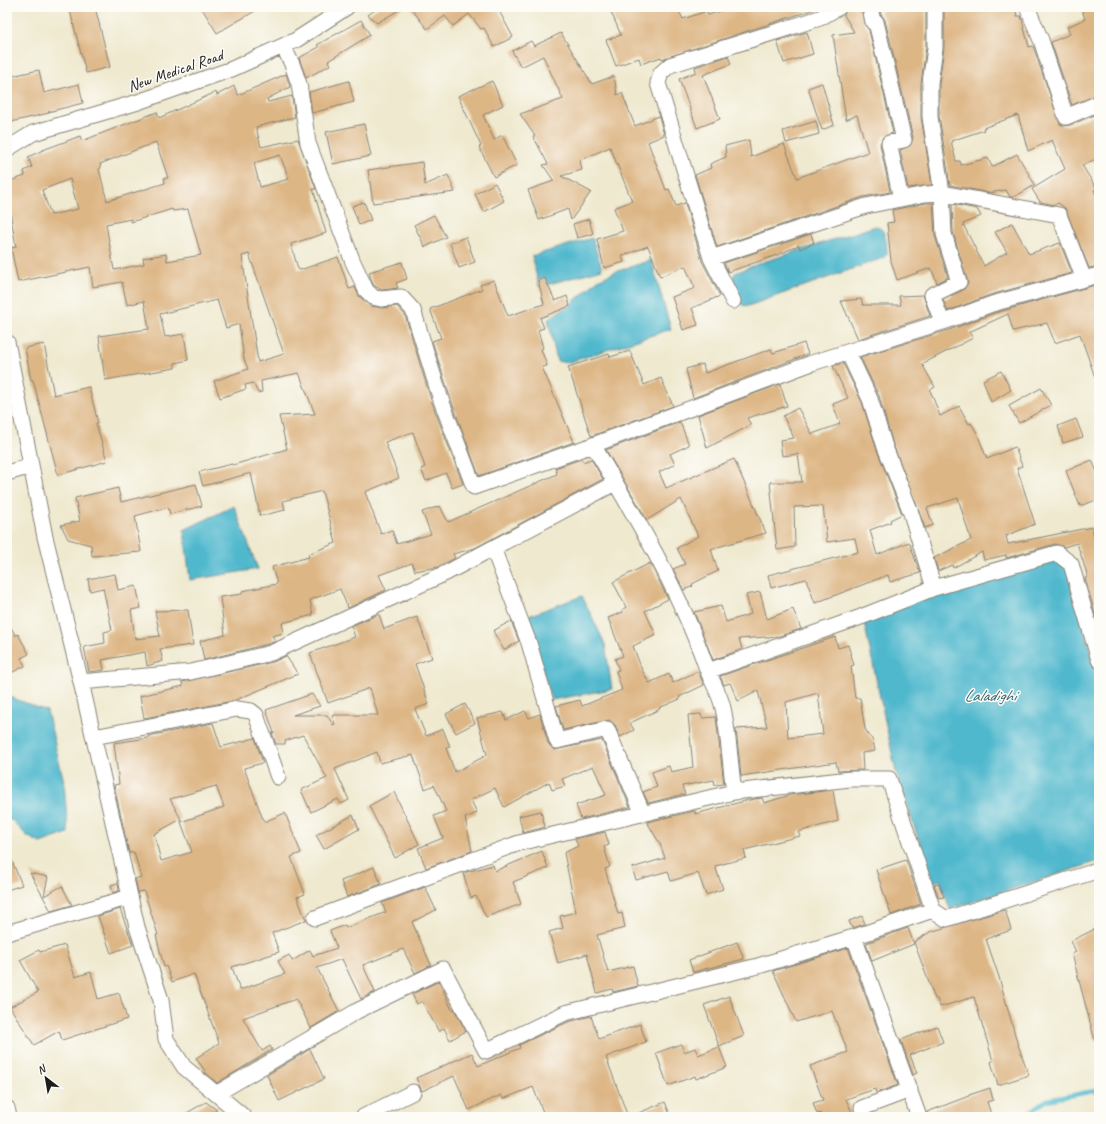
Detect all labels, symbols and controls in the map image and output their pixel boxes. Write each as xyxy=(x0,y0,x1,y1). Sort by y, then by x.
street label: New Medical Road xyxy=(125,44,228,97)
water label: Laladighi xyxy=(964,685,1020,706)
north arrow xyxy=(26,1058,66,1098)
text: N xyxy=(34,1061,49,1077)

